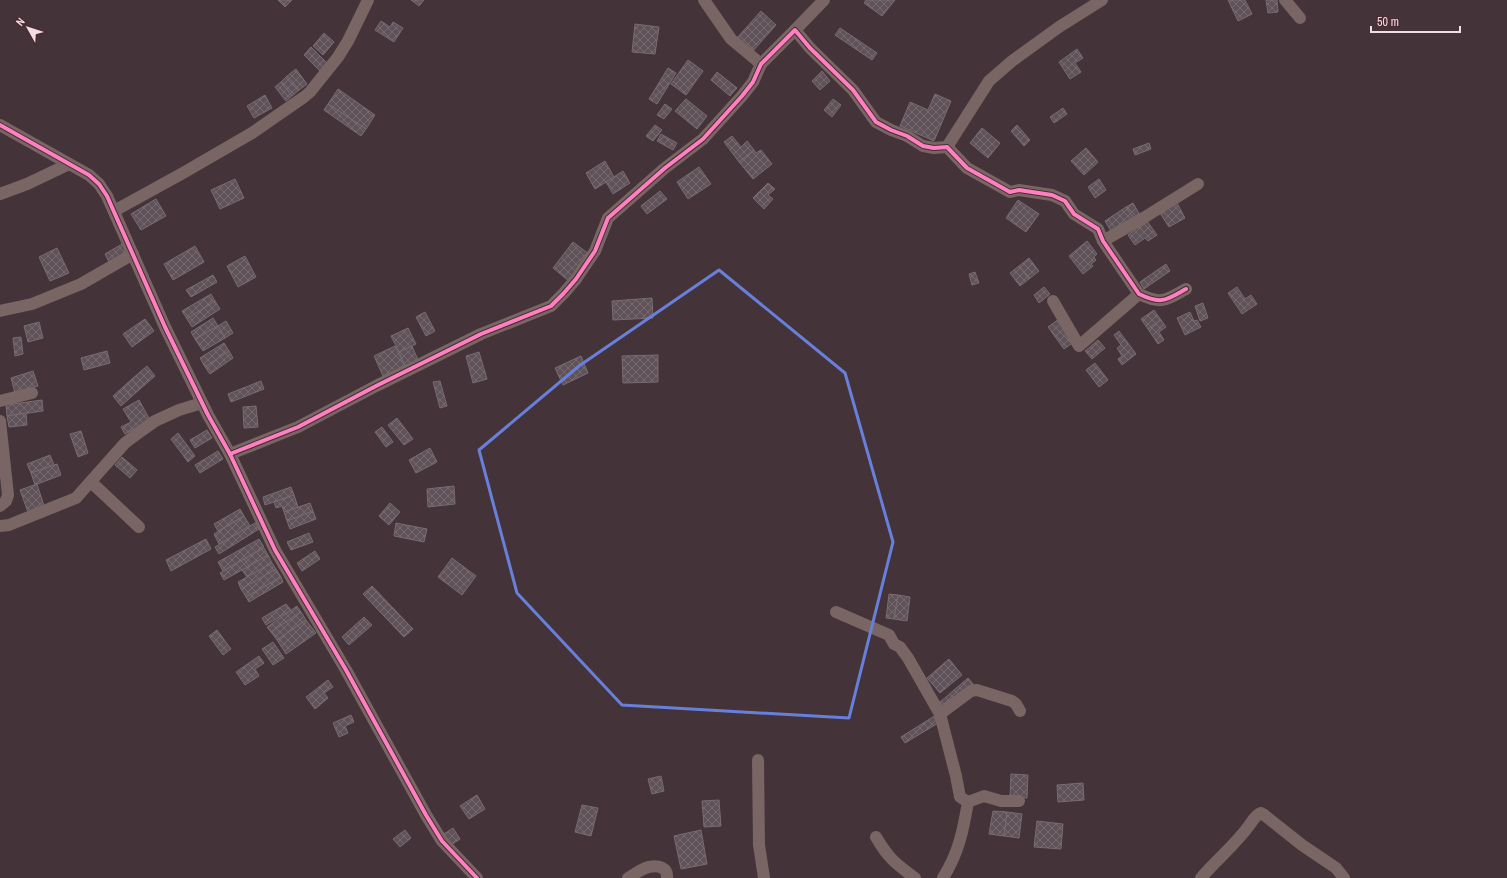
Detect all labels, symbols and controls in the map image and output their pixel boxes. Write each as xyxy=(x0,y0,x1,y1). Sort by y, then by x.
north arrow xyxy=(8,8,48,48)
scale bar xyxy=(1371,8,1460,34)
text: 50 m xyxy=(1377,14,1399,30)
text: N xyxy=(13,15,28,29)

